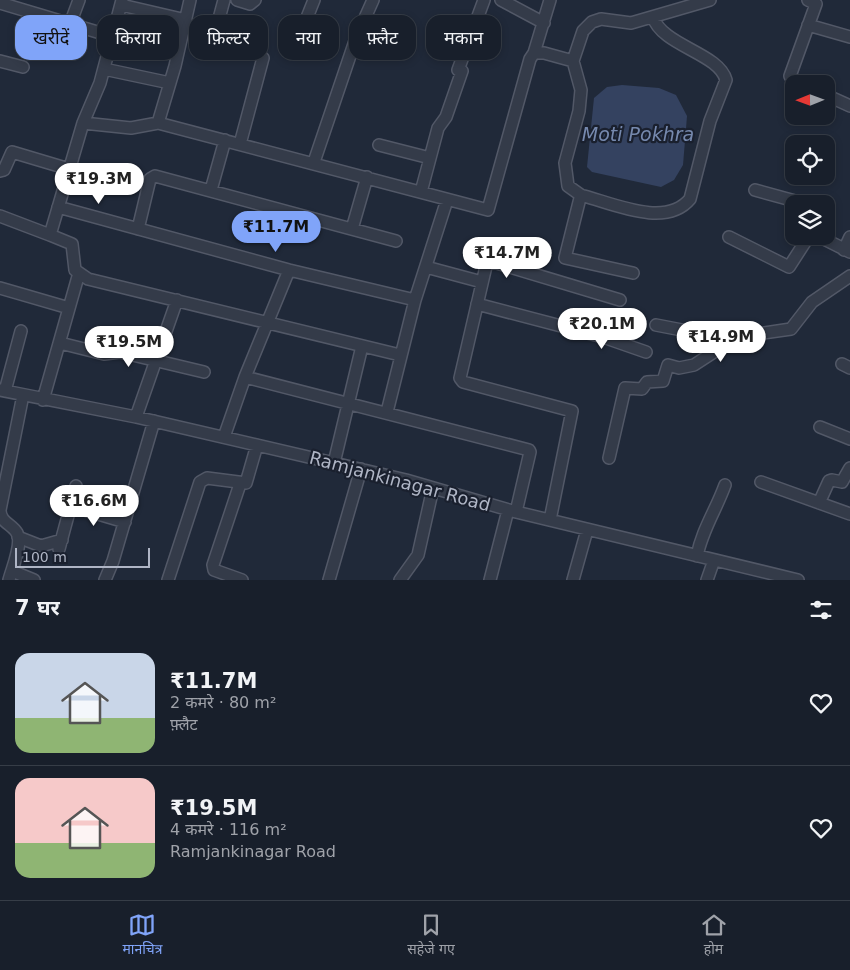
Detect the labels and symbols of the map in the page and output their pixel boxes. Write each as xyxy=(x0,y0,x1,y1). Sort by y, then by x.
north arrow xyxy=(785,75,835,125)
water label: Moti Pokhra xyxy=(582,123,694,145)
pin: ₹19.3M xyxy=(58,162,140,205)
pin: ₹11.7M xyxy=(235,210,317,253)
pin: ₹14.7M xyxy=(466,236,548,279)
pin: ₹20.1M xyxy=(561,308,643,350)
pin: ₹14.9M xyxy=(680,320,762,363)
pin: ₹19.5M xyxy=(88,326,170,368)
street label: Ramjankinagar Road xyxy=(307,447,493,515)
pin: ₹16.6M xyxy=(53,484,135,527)
scale bar xyxy=(15,545,150,568)

